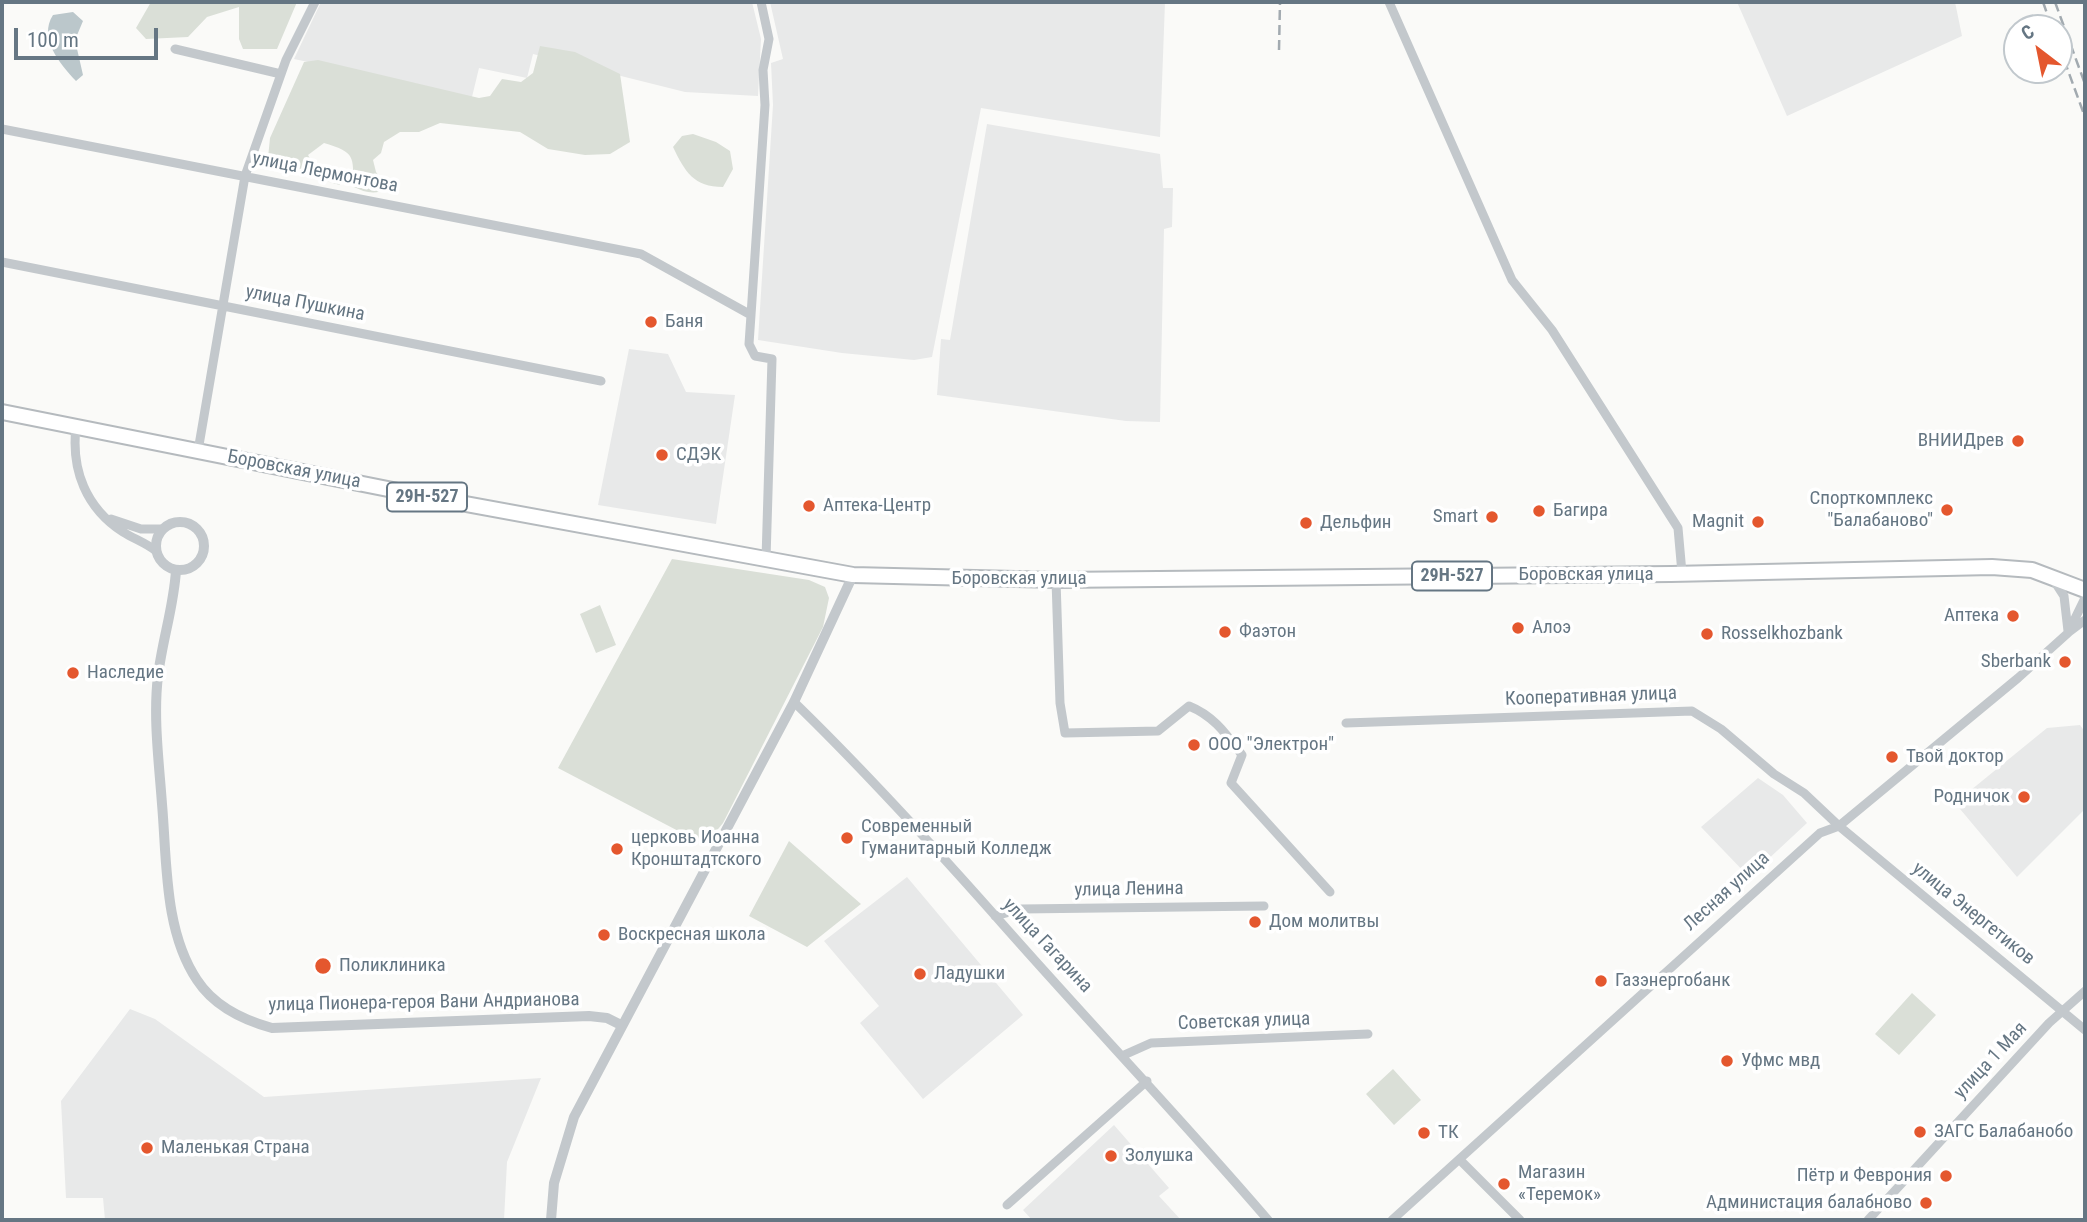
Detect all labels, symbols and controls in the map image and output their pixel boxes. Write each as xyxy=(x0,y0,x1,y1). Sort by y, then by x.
scale bar xyxy=(18,14,161,58)
north arrow xyxy=(2003,14,2073,84)
text: С xyxy=(2017,20,2038,45)
text: 100 m xyxy=(27,28,79,52)
street label: улица Лермонтова xyxy=(250,148,400,198)
street label: улица Пушкина xyxy=(243,281,367,327)
place label: Баня xyxy=(665,311,703,333)
marker: Баня xyxy=(643,314,659,330)
place label: ВНИИДрев xyxy=(1918,430,2004,452)
marker: ВНИИДрев xyxy=(2010,433,2026,449)
place label: СДЭК xyxy=(676,444,721,466)
street label: Боровская улица xyxy=(226,446,362,494)
marker: СДЭК xyxy=(654,447,670,463)
road number: 29Н-527 xyxy=(387,482,467,512)
place label: Спорткомплекс "Балабаново" xyxy=(1810,488,1933,532)
place label: Аптека-Центр xyxy=(823,495,931,517)
marker: Аптека-Центр xyxy=(801,498,817,514)
place label: Багира xyxy=(1553,500,1608,522)
marker: Спорткомплекс "Балабаново" xyxy=(1939,502,1955,518)
marker: Багира xyxy=(1531,503,1547,519)
place label: Smart xyxy=(1433,506,1478,528)
marker: Smart xyxy=(1484,509,1500,525)
place label: Magnit xyxy=(1692,511,1744,533)
place label: Дельфин xyxy=(1320,512,1392,534)
marker: Magnit xyxy=(1750,514,1766,530)
marker: Дельфин xyxy=(1298,515,1314,531)
road number: 29Н-527 xyxy=(1412,562,1492,590)
street label: Боровская улица xyxy=(1519,564,1653,586)
street label: Боровская улица xyxy=(952,568,1086,590)
place label: Аптека xyxy=(1944,605,1999,627)
marker: Аптека xyxy=(2005,608,2021,624)
place label: Алоэ xyxy=(1532,617,1571,639)
marker: Алоэ xyxy=(1510,620,1526,636)
place label: Фаэтон xyxy=(1239,621,1296,643)
place label: Rosselkhozbank xyxy=(1721,623,1843,645)
marker: Фаэтон xyxy=(1217,624,1233,640)
marker: Rosselkhozbank xyxy=(1699,626,1715,642)
place label: Sberbank xyxy=(1981,651,2051,673)
marker: Sberbank xyxy=(2057,654,2073,670)
place label: Наследие xyxy=(87,662,164,684)
marker: Наследие xyxy=(65,665,81,681)
street label: Кооперативная улица xyxy=(1505,683,1677,711)
place label: ООО "Электрон" xyxy=(1208,734,1334,756)
marker: ООО "Электрон" xyxy=(1186,737,1202,753)
place label: Твой доктор xyxy=(1906,746,2004,768)
marker: Твой доктор xyxy=(1884,749,1900,765)
place label: Родничок xyxy=(1933,786,2010,808)
marker: Родничок xyxy=(2016,789,2032,805)
place label: Современный Гуманитарный Колледж xyxy=(861,816,1051,860)
place label: церковь Иоанна Кронштадтского xyxy=(631,827,761,871)
marker: Современный Гуманитарный Колледж xyxy=(839,830,855,846)
marker: церковь Иоанна Кронштадтского xyxy=(609,841,625,857)
street label: Лесная улица xyxy=(1679,848,1775,936)
street label: улица Энергетиков xyxy=(1907,858,2039,970)
street label: улица Ленина xyxy=(1074,878,1184,902)
street label: улица Гагарина xyxy=(997,894,1097,998)
place label: Дом молитвы xyxy=(1269,911,1379,933)
marker: Дом молитвы xyxy=(1247,914,1263,930)
place label: Воскресная школа xyxy=(618,924,766,946)
marker: Воскресная школа xyxy=(596,927,612,943)
place label: Поликлиника xyxy=(339,955,446,977)
marker: Поликлиника xyxy=(313,956,333,976)
place label: Ладушки xyxy=(934,963,1005,985)
marker: Ладушки xyxy=(912,966,928,982)
place label: Газэнергобанк xyxy=(1615,970,1730,992)
marker: Газэнергобанк xyxy=(1593,973,1609,989)
street label: улица Пионера-героя Вани Андрианова xyxy=(268,989,580,1017)
street label: Советская улица xyxy=(1177,1008,1311,1036)
street label: улица 1 Мая xyxy=(1950,1018,2032,1104)
place label: Уфмс мвд xyxy=(1741,1050,1820,1072)
marker: Уфмс мвд xyxy=(1719,1053,1735,1069)
place label: ЗАГС Балабанобо xyxy=(1934,1121,2073,1143)
place label: ТК xyxy=(1438,1122,1459,1144)
marker: ЗАГС Балабанобо xyxy=(1912,1124,1928,1140)
marker: ТК xyxy=(1416,1125,1432,1141)
place label: Маленькая Страна xyxy=(161,1137,310,1159)
marker: Маленькая Страна xyxy=(139,1140,155,1156)
place label: Золушка xyxy=(1125,1145,1193,1167)
marker: Золушка xyxy=(1103,1148,1119,1164)
place label: Магазин «Теремок» xyxy=(1518,1162,1601,1206)
place label: Пётр и Феврония xyxy=(1797,1165,1932,1187)
marker: Пётр и Феврония xyxy=(1938,1168,1954,1184)
marker: Магазин «Теремок» xyxy=(1496,1176,1512,1192)
place label: Администация балабново xyxy=(1706,1192,1912,1214)
marker: Администация балабново xyxy=(1918,1195,1934,1211)

